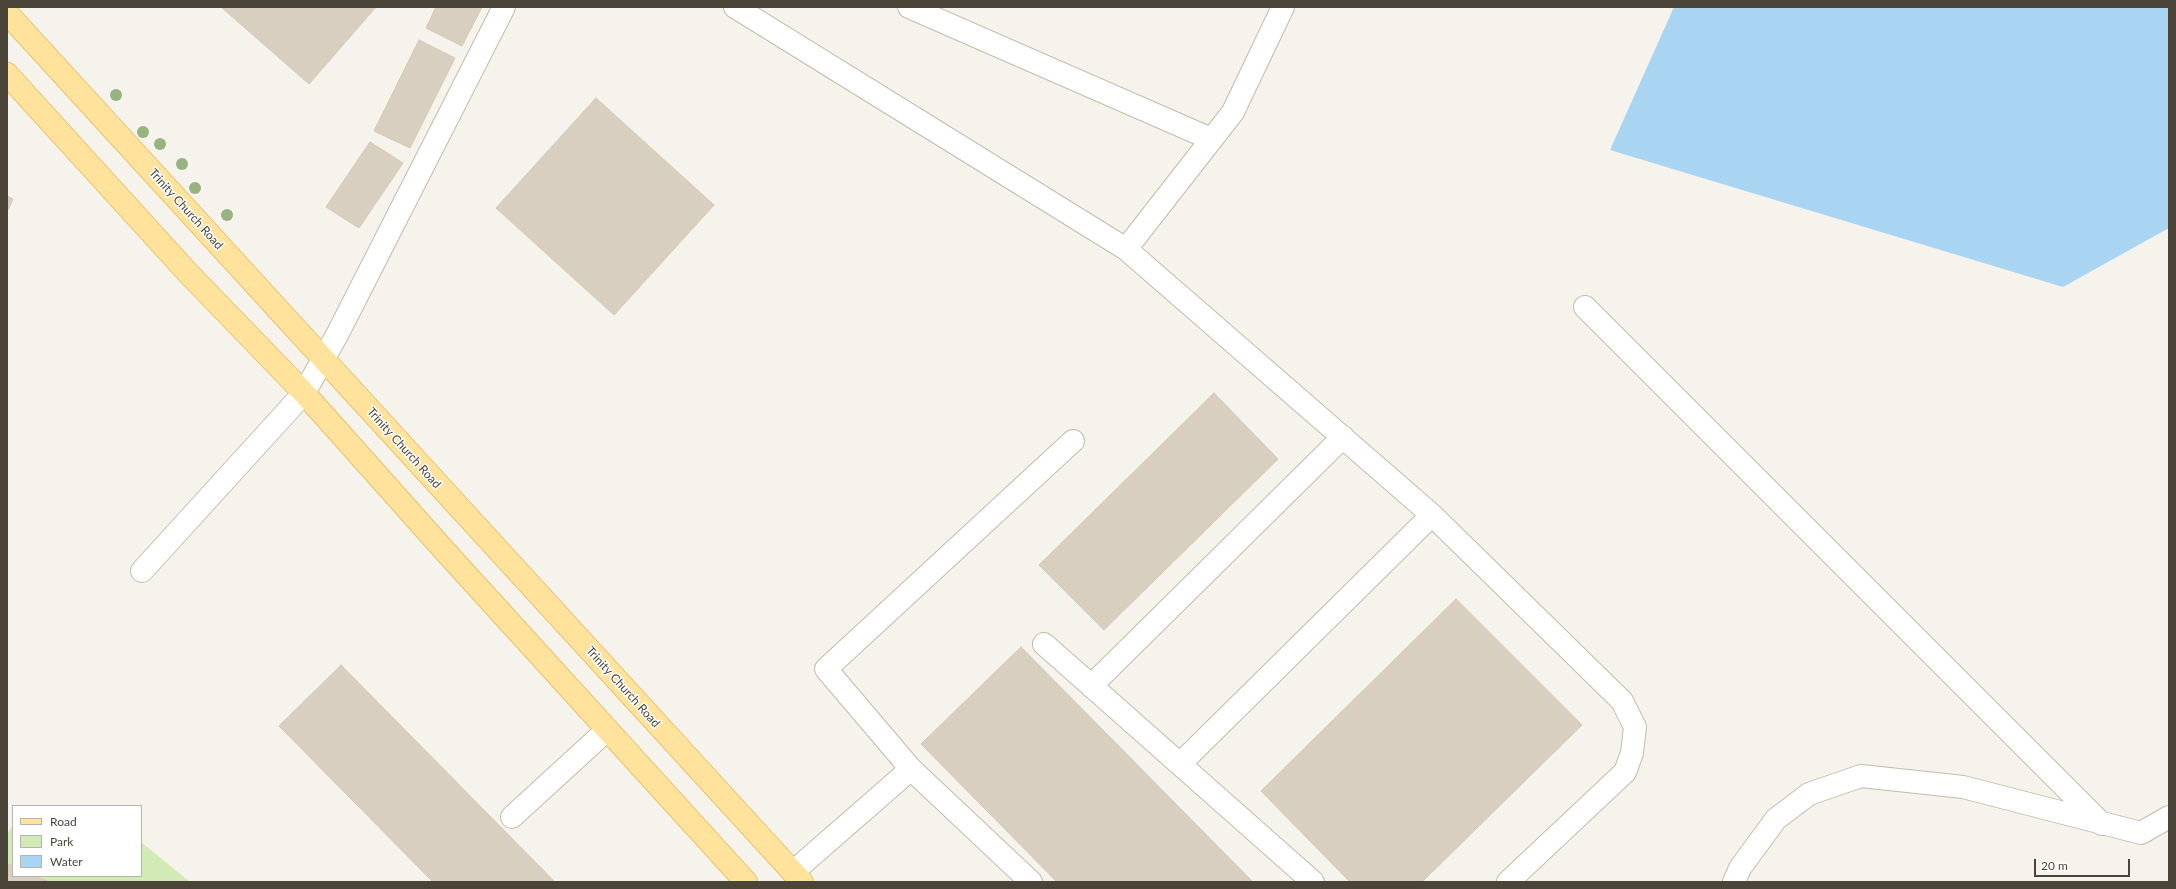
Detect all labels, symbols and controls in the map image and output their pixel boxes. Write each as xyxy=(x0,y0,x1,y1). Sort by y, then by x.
street label: Trinity Church Road xyxy=(146,166,226,252)
street label: Trinity Church Road xyxy=(364,405,444,491)
street label: Trinity Church Road xyxy=(583,644,663,730)
legend xyxy=(12,805,142,877)
text: Road xyxy=(50,814,77,829)
text: Park xyxy=(50,834,73,849)
scale bar xyxy=(2036,851,2132,877)
text: Water xyxy=(50,854,83,869)
text: 20 m xyxy=(2041,858,2068,873)

